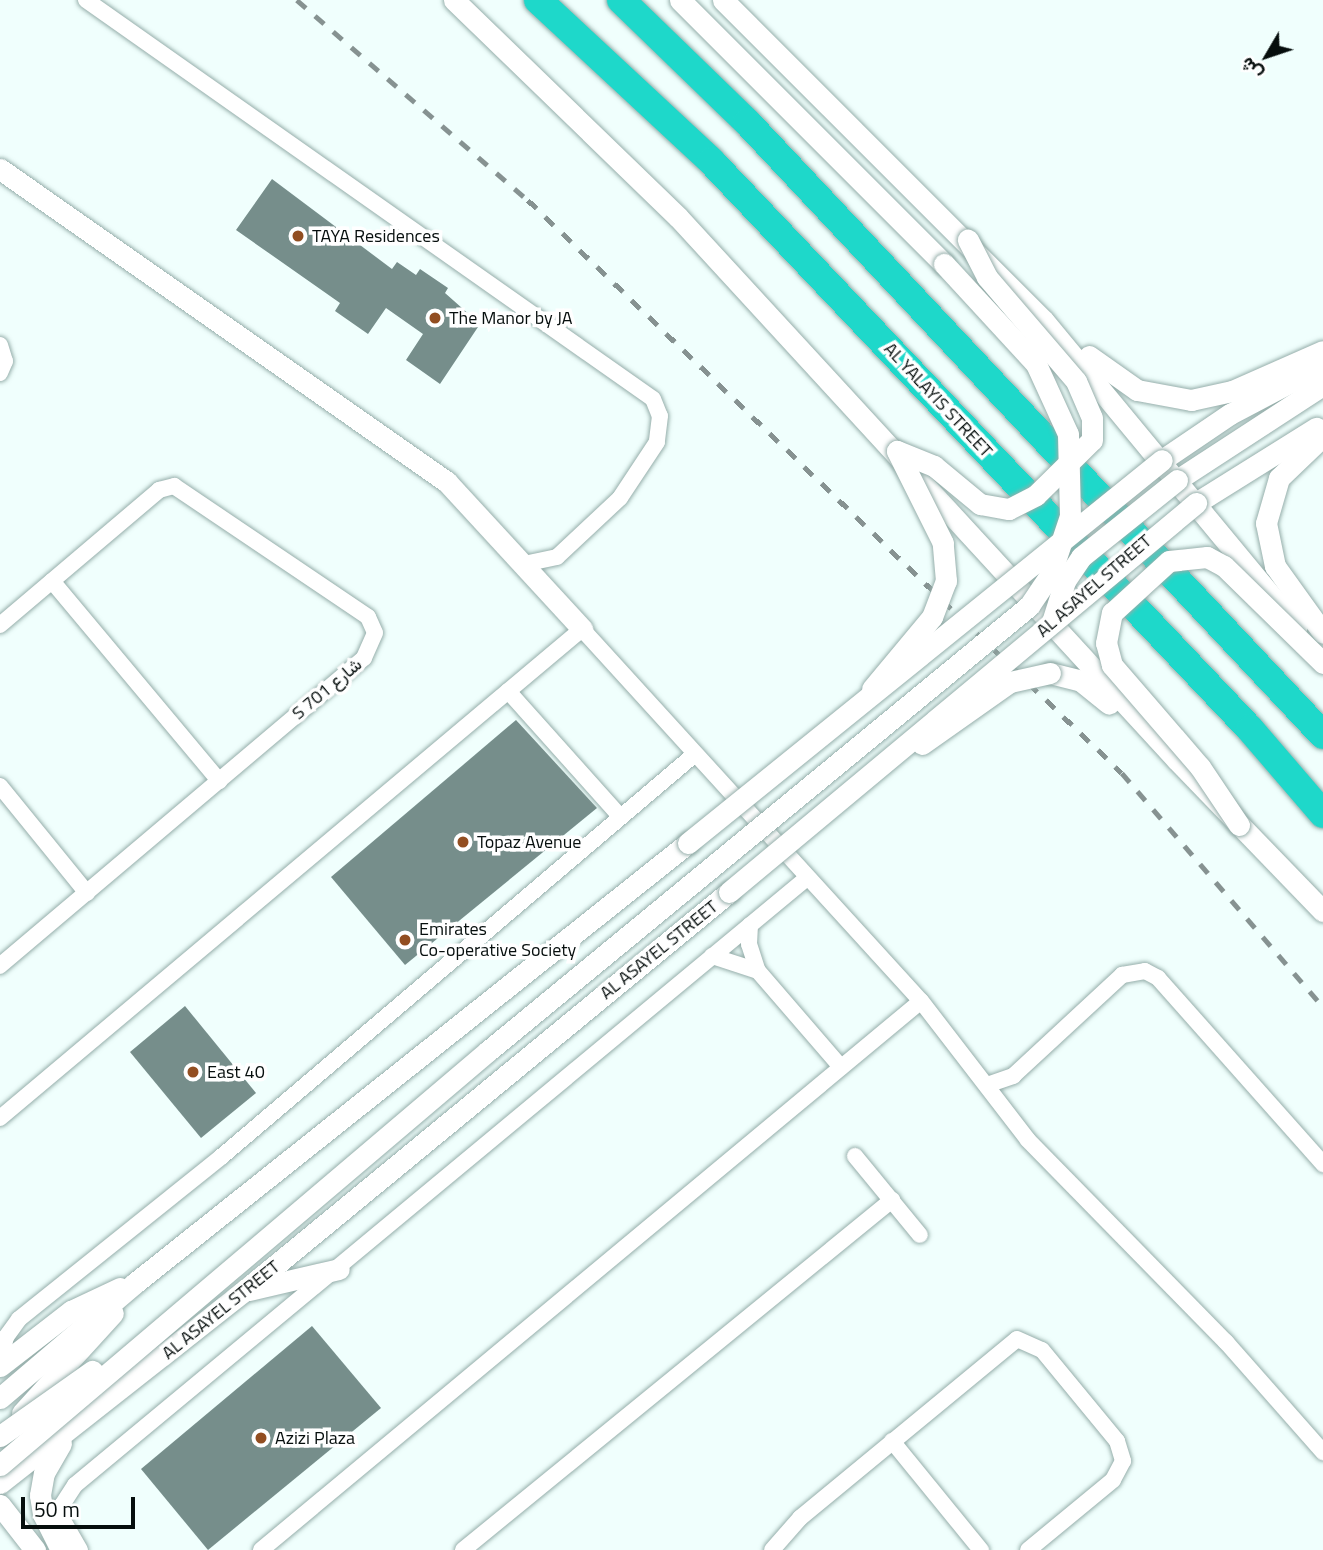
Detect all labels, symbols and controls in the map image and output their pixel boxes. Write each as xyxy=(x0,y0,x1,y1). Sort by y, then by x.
north arrow xyxy=(1232,21,1302,91)
text: ش xyxy=(1232,52,1269,88)
place label: TAYA Residences xyxy=(312,225,440,247)
marker: TAYA Residences xyxy=(290,228,306,244)
place label: The Manor by JA xyxy=(449,307,573,329)
marker: The Manor by JA xyxy=(427,310,443,326)
street label: AL YALAYIS STREET xyxy=(879,338,997,462)
street label: AL ASAYEL STREET xyxy=(1032,530,1156,642)
street label: S 701 شارع xyxy=(288,654,366,724)
place label: Topaz Avenue xyxy=(477,831,581,853)
marker: Topaz Avenue xyxy=(455,834,471,850)
street label: AL ASAYEL STREET xyxy=(596,896,722,1004)
place label: Emirates Co-operative Society xyxy=(419,919,576,962)
marker: Emirates Co-operative Society xyxy=(397,932,413,948)
place label: East 40 xyxy=(207,1061,265,1083)
marker: East 40 xyxy=(185,1064,201,1080)
street label: AL ASAYEL STREET xyxy=(158,1256,284,1364)
place label: Azizi Plaza xyxy=(275,1427,355,1449)
marker: Azizi Plaza xyxy=(253,1430,269,1446)
scale bar xyxy=(24,1484,138,1528)
text: 50 m xyxy=(34,1493,80,1525)

